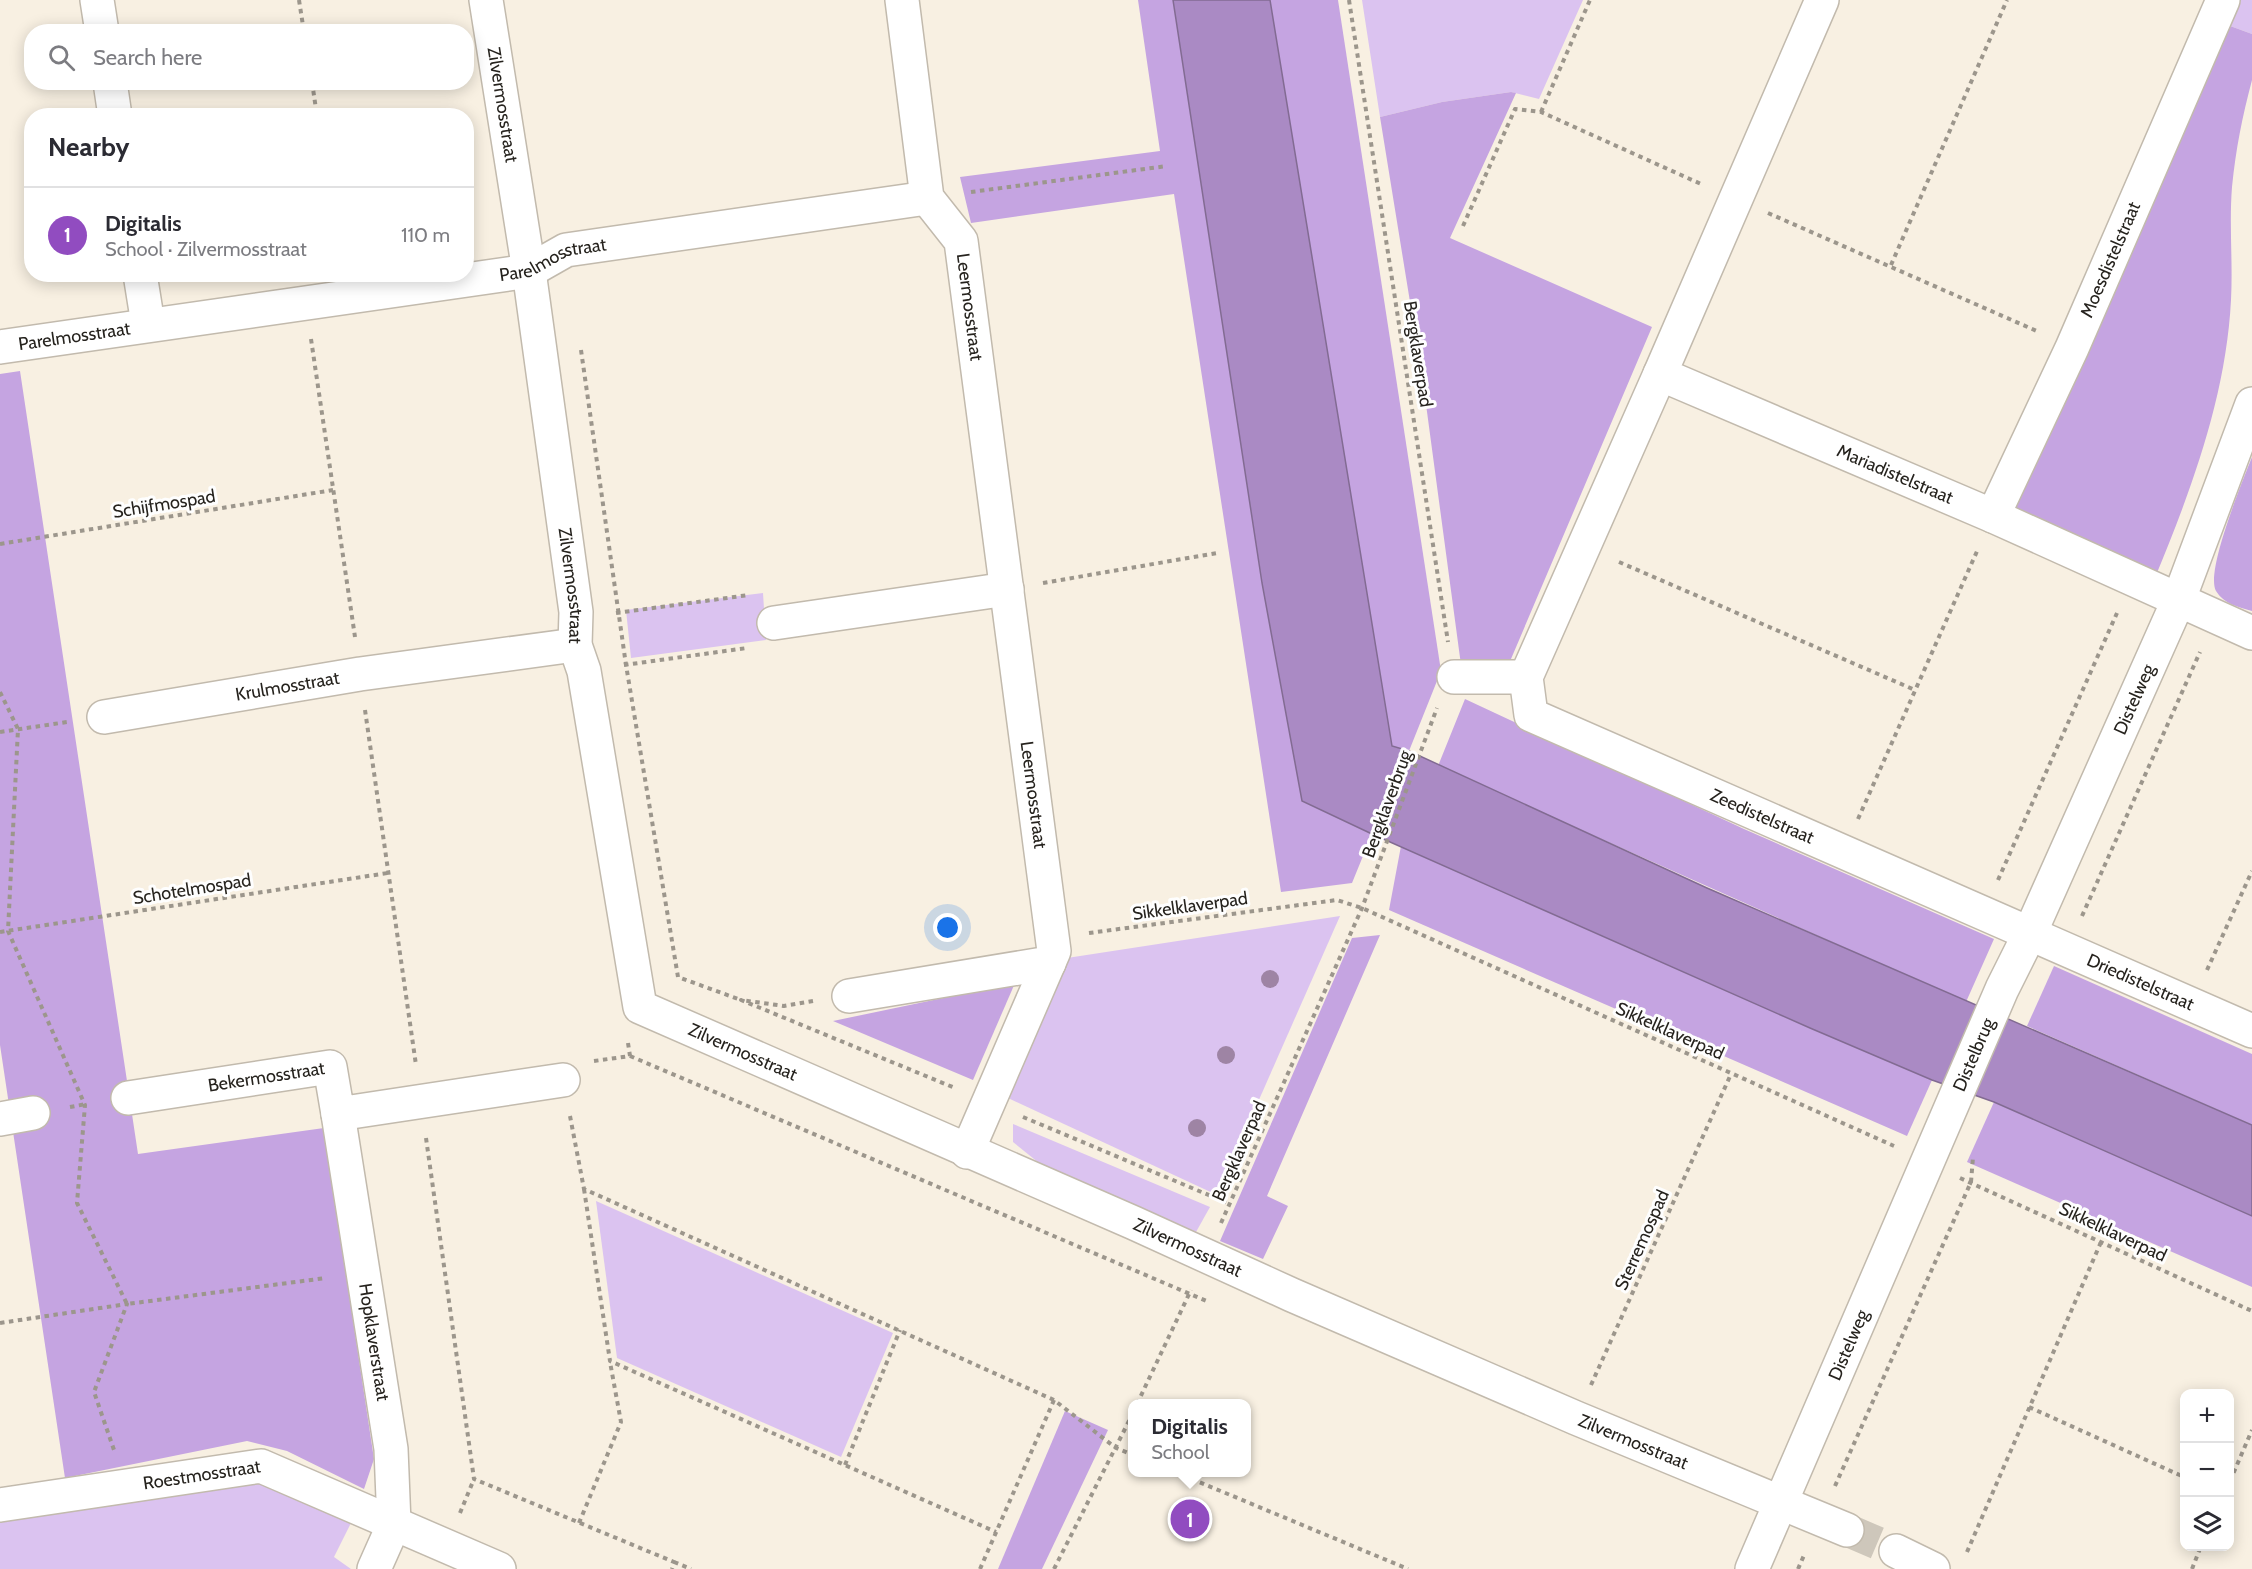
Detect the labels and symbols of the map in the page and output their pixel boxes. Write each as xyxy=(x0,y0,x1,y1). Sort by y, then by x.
street label: Zilvermosstraat xyxy=(483,45,523,164)
street label: Moesdistelstraat xyxy=(2076,198,2145,321)
street label: Parelmosstraat xyxy=(498,233,608,286)
street label: Leermosstraat xyxy=(952,252,988,362)
street label: Bergklaverpad xyxy=(1399,299,1437,409)
street label: Parelmosstraat xyxy=(17,317,132,355)
street label: Mariadistelstraat xyxy=(1833,440,1956,509)
street label: Schijfmospad xyxy=(111,485,217,523)
street label: Zilvermosstraat xyxy=(553,526,587,644)
street label: Distelweg xyxy=(2109,660,2160,738)
street label: Krulmosstraat xyxy=(234,667,341,706)
street label: Leermosstraat xyxy=(1016,740,1051,850)
street label: Bergklaverbrug xyxy=(1357,746,1417,861)
street label: Zeedistelstraat xyxy=(1707,784,1817,849)
street label: Schotelmospad xyxy=(131,869,253,909)
street label: Sikkelklaverpad xyxy=(1131,887,1249,925)
your location xyxy=(933,913,962,942)
street label: Driedistelstraat xyxy=(2083,949,2197,1015)
street label: Sikkelklaverpad xyxy=(1612,997,1728,1065)
street label: Distelbrug xyxy=(1948,1014,2000,1095)
street label: Zilvermosstraat xyxy=(685,1018,801,1085)
street label: Bekermosstraat xyxy=(206,1057,326,1097)
street label: Bergklaverpad xyxy=(1207,1097,1271,1205)
street label: Sterremospad xyxy=(1610,1186,1674,1294)
street label: Sikkelklaverpad xyxy=(2056,1197,2170,1267)
street label: Zilvermosstraat xyxy=(1130,1213,1245,1282)
street label: Hopklaverstraat xyxy=(354,1282,394,1403)
street label: Distelweg xyxy=(1824,1305,1874,1384)
street label: Zilvermosstraat xyxy=(1575,1409,1691,1474)
street label: Roestmosstraat xyxy=(141,1455,262,1494)
pin: 1 xyxy=(1170,1496,1210,1541)

